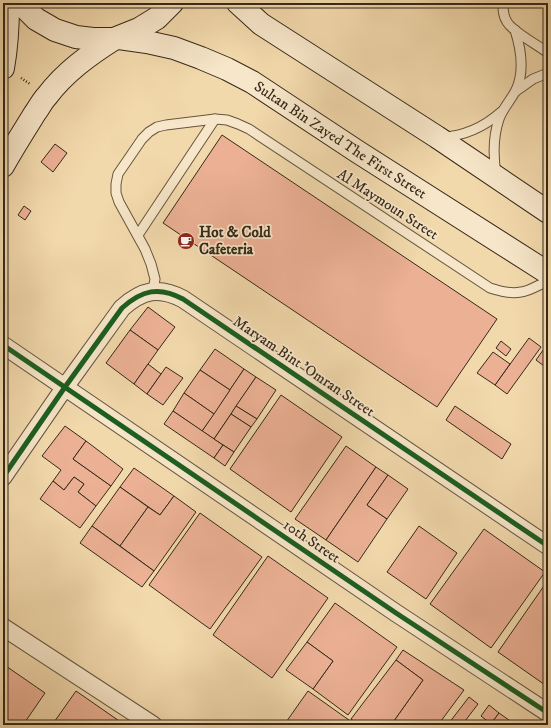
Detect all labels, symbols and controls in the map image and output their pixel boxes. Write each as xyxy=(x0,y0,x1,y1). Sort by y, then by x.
street label: Sultan Bin Zayed The First Street xyxy=(251,77,430,203)
street label: Al Maymoun Street xyxy=(334,165,442,244)
place label: Hot & Cold Cafeteria xyxy=(199,223,271,259)
cafe icon: Hot & Cold Cafeteria xyxy=(176,231,196,251)
street label: Maryam Bint 'Omran Street xyxy=(229,312,378,421)
street label: 10th Street xyxy=(280,515,344,568)

